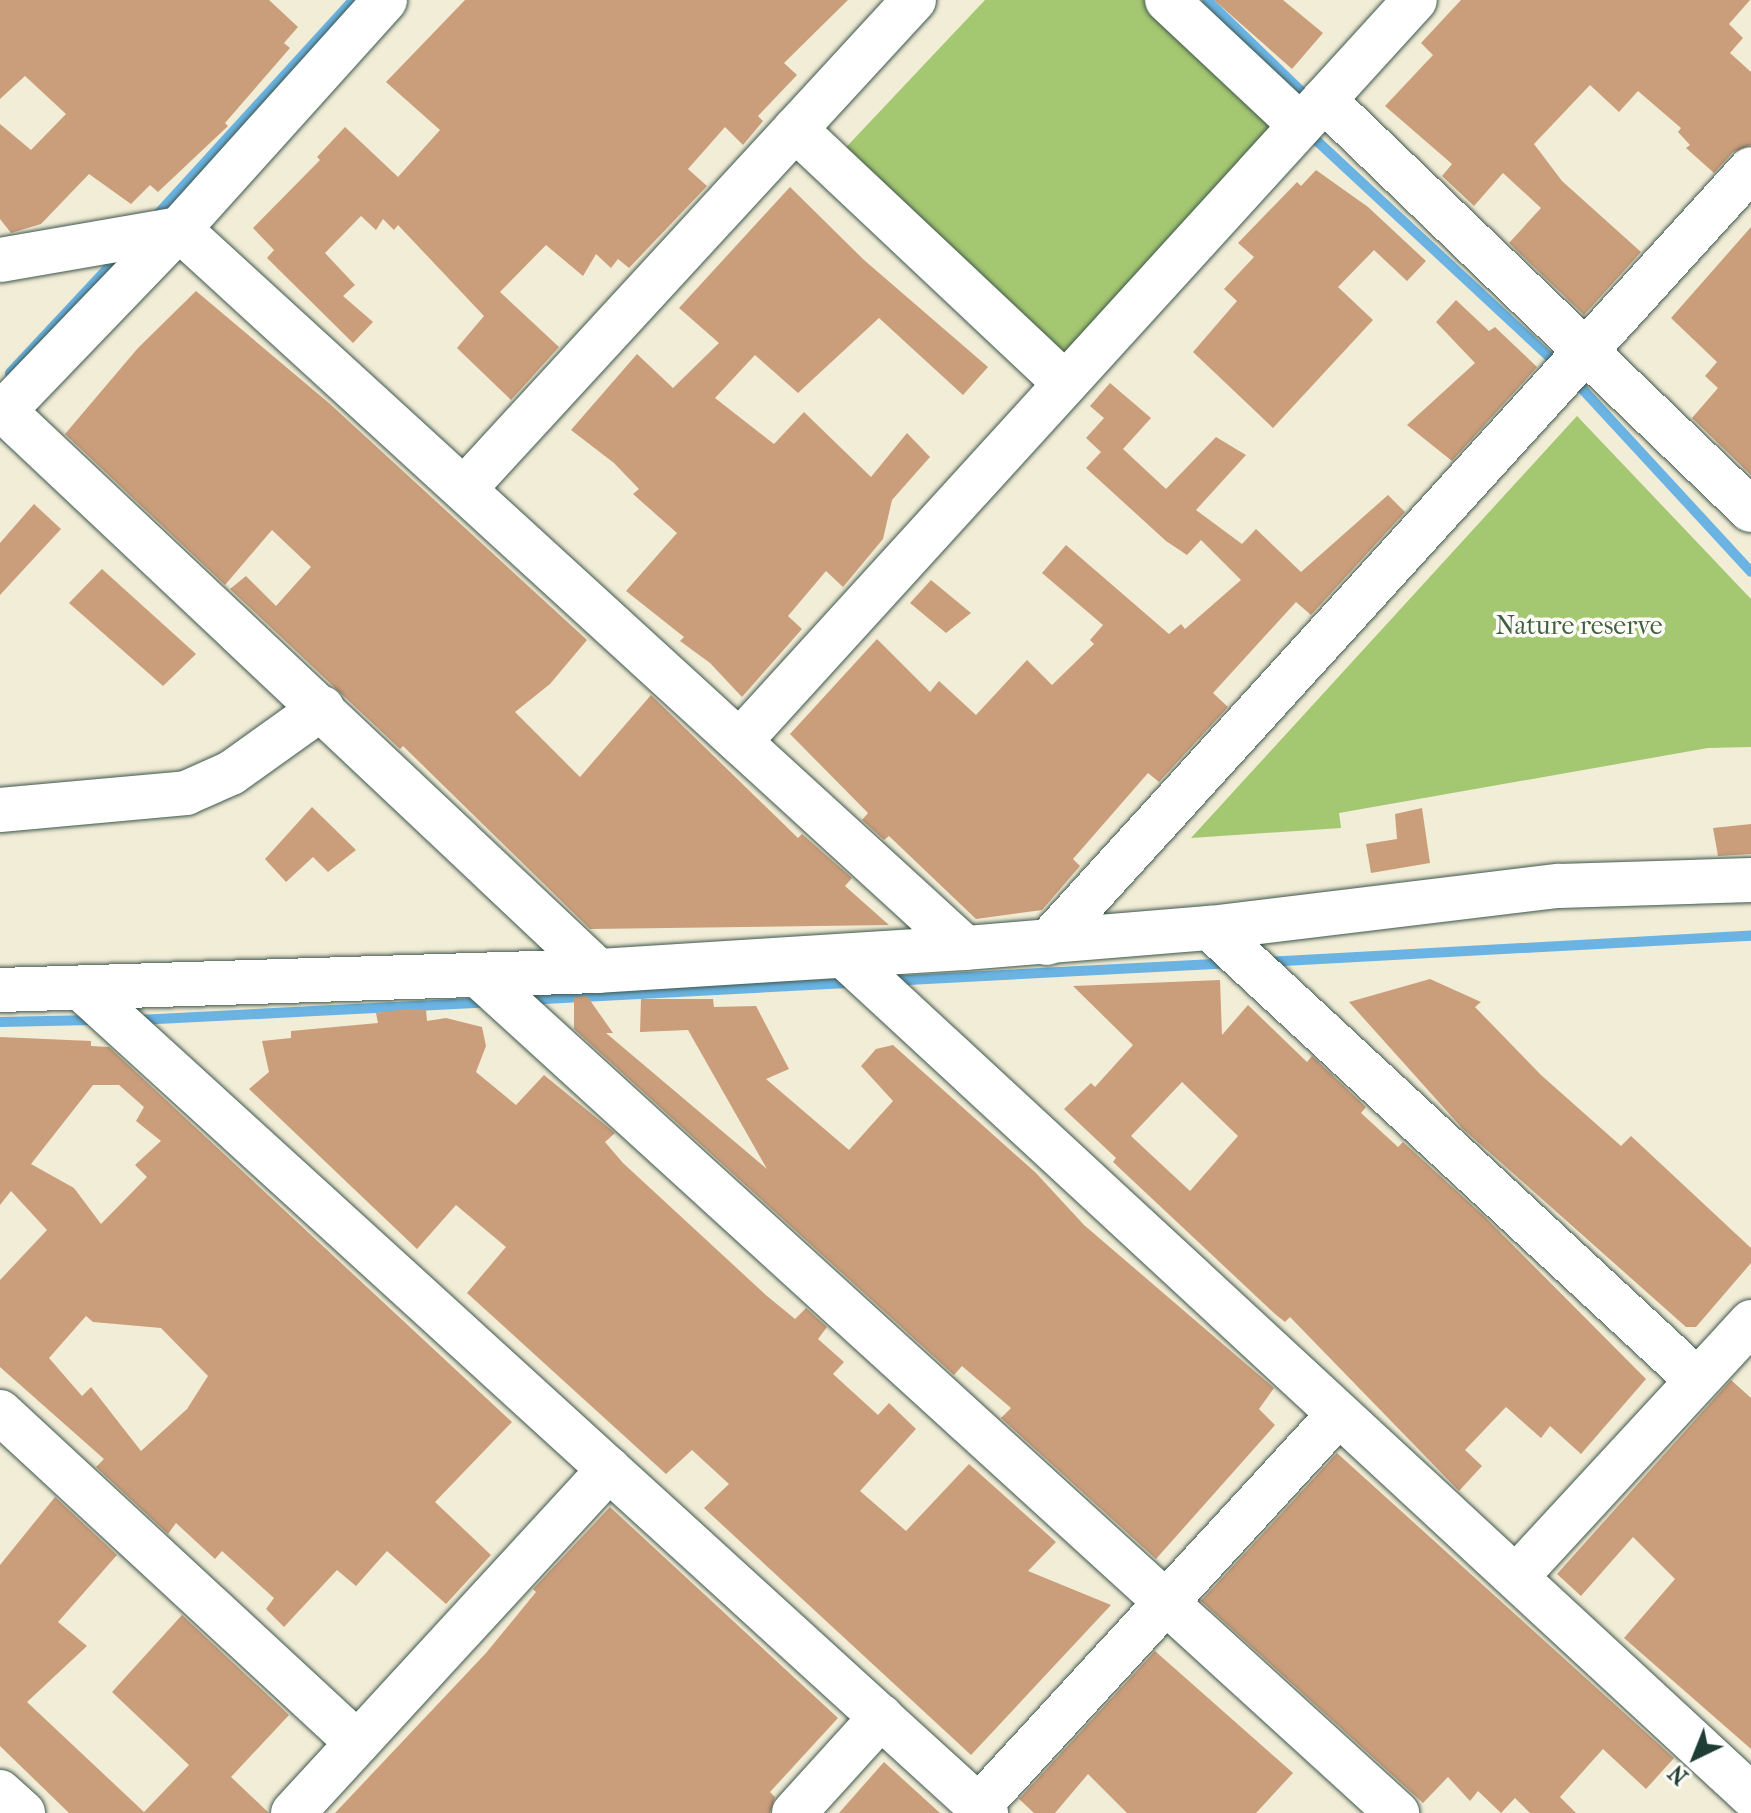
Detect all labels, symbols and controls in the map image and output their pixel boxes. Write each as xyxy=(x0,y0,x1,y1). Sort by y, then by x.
park label: Nature reserve xyxy=(1495,610,1663,642)
north arrow xyxy=(1655,1717,1735,1797)
text: N xyxy=(1664,1759,1694,1790)

